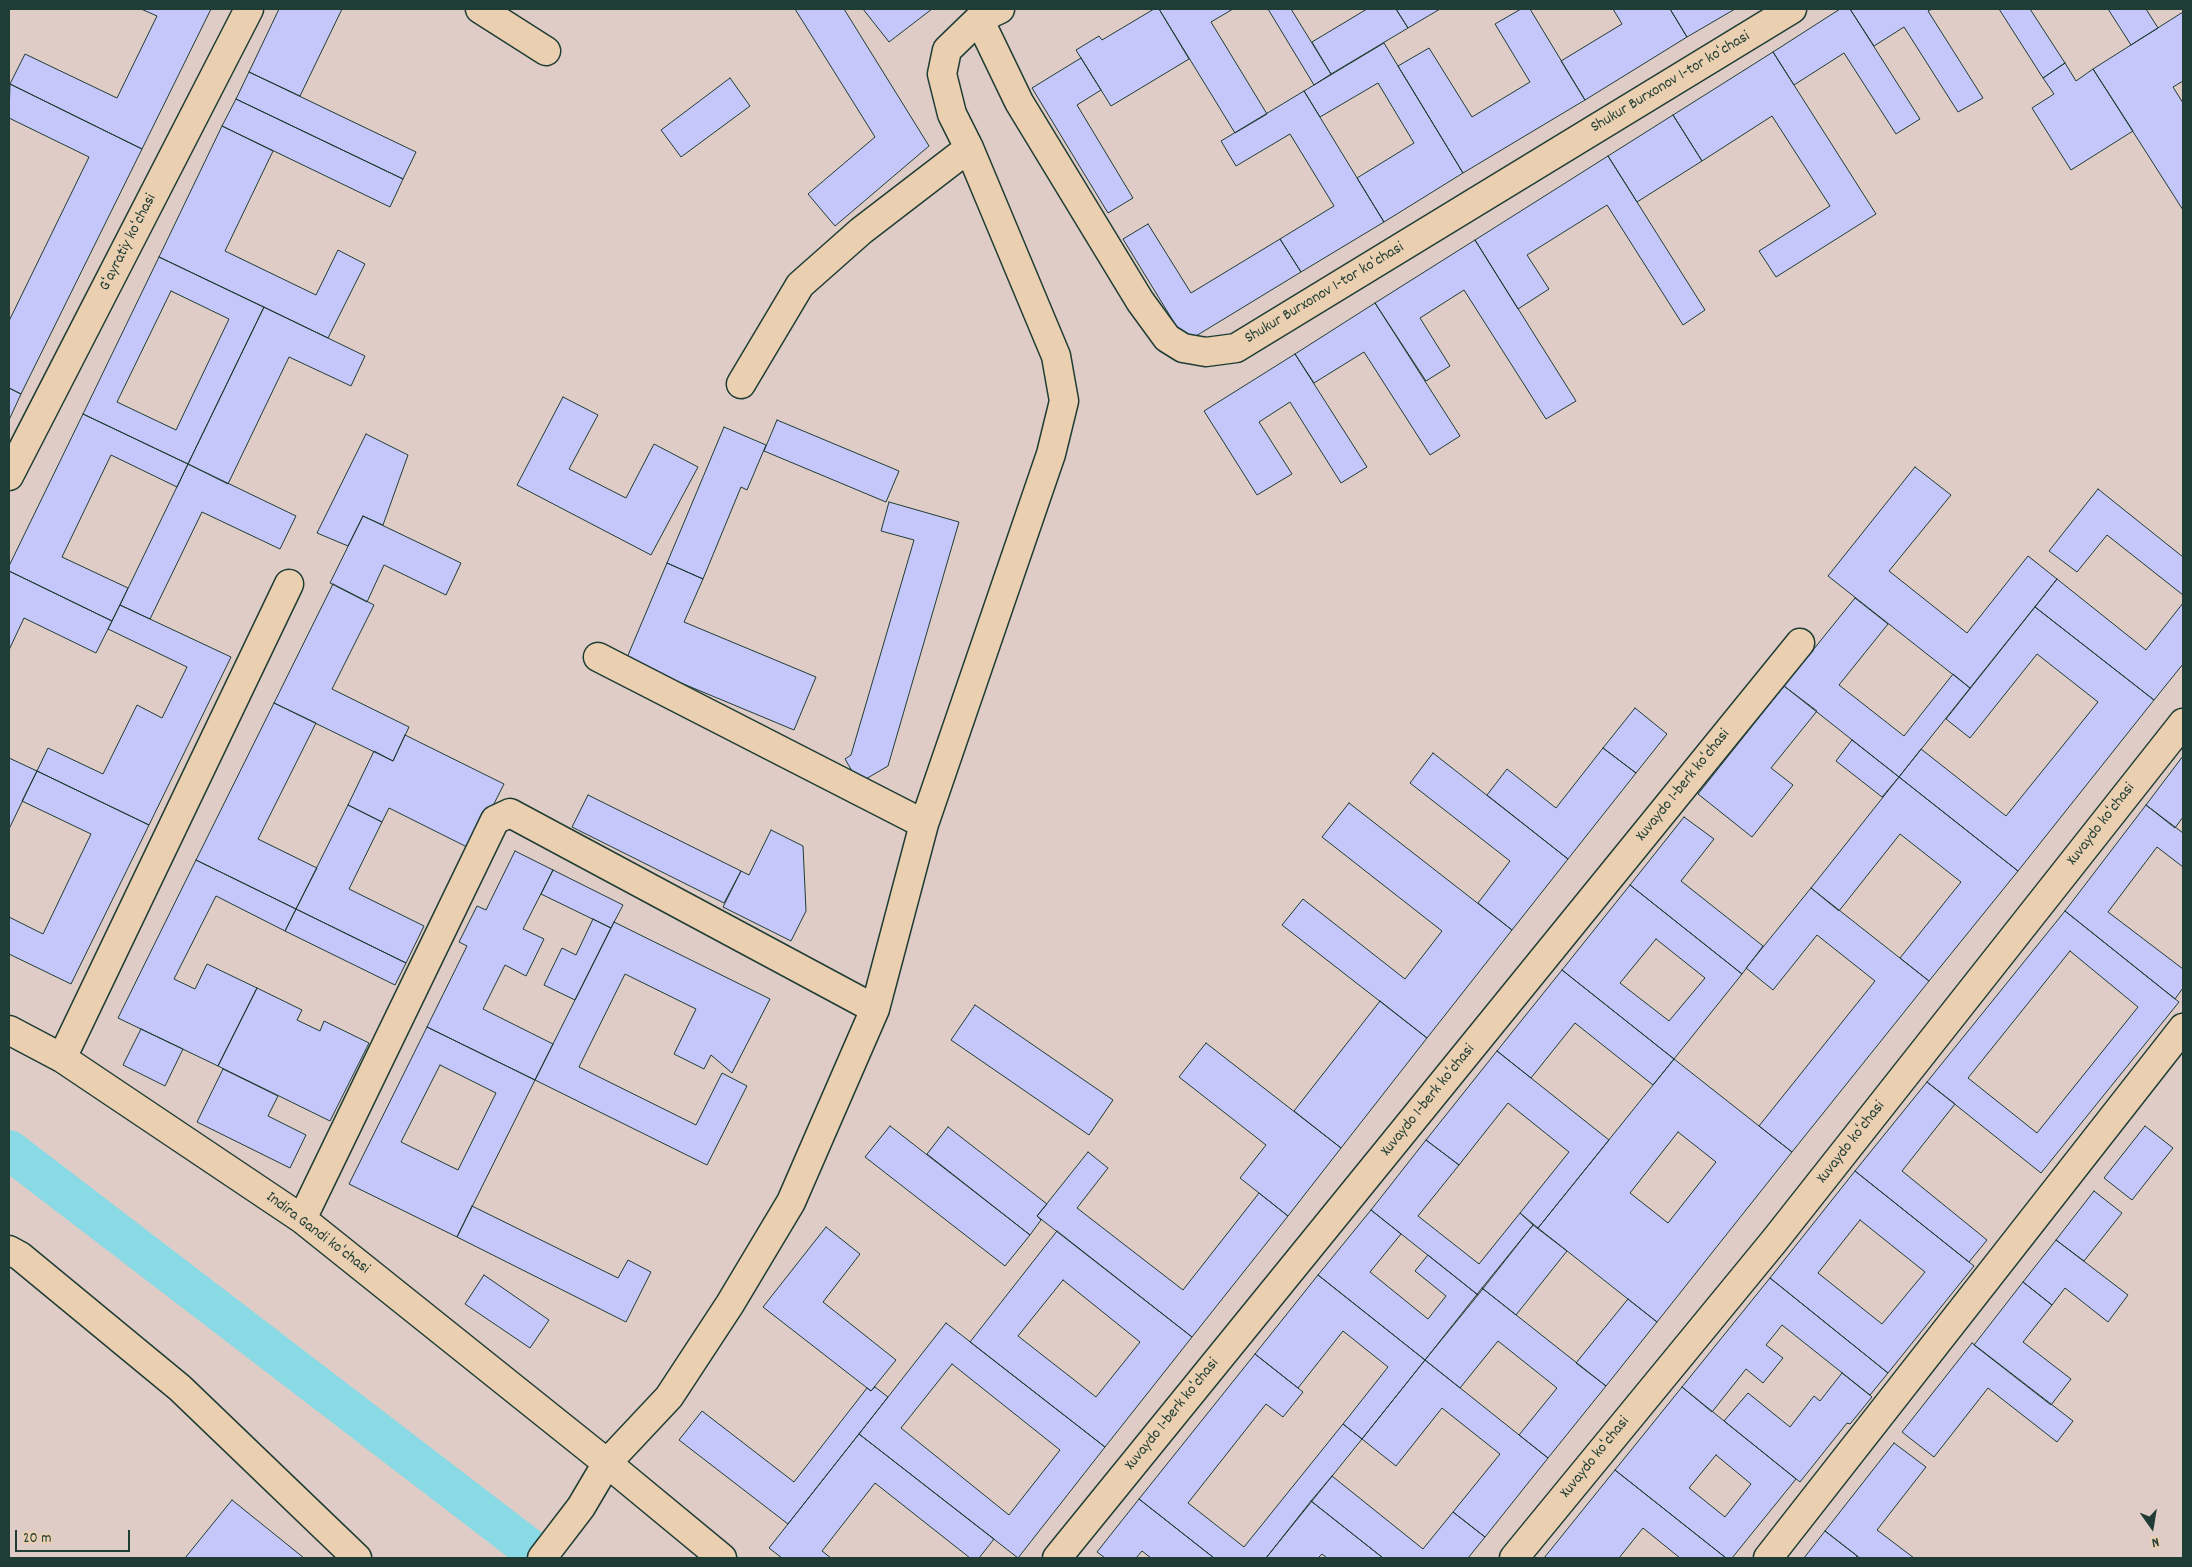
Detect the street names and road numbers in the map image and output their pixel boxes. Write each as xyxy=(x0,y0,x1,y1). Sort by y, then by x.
street label: Shukur Burxonov 1-tor koʻchasi xyxy=(1588,28,1754,138)
street label: Gʻayratiy koʻchasi xyxy=(96,191,162,295)
street label: Shukur Burxonov 1-tor koʻchasi xyxy=(1242,239,1408,349)
street label: Xuvaydo 1-berk koʻchasi xyxy=(1633,726,1735,846)
street label: Xuvaydo koʻchasi xyxy=(2064,780,2140,870)
street label: Xuvaydo 1-berk koʻchasi xyxy=(1378,1041,1480,1161)
street label: Xuvaydo koʻchasi xyxy=(1814,1098,1890,1188)
street label: Indira Gandi koʻchasi xyxy=(261,1189,373,1279)
street label: Xuvaydo 1-berk koʻchasi xyxy=(1122,1355,1224,1475)
street label: Xuvaydo koʻchasi xyxy=(1557,1413,1635,1503)

